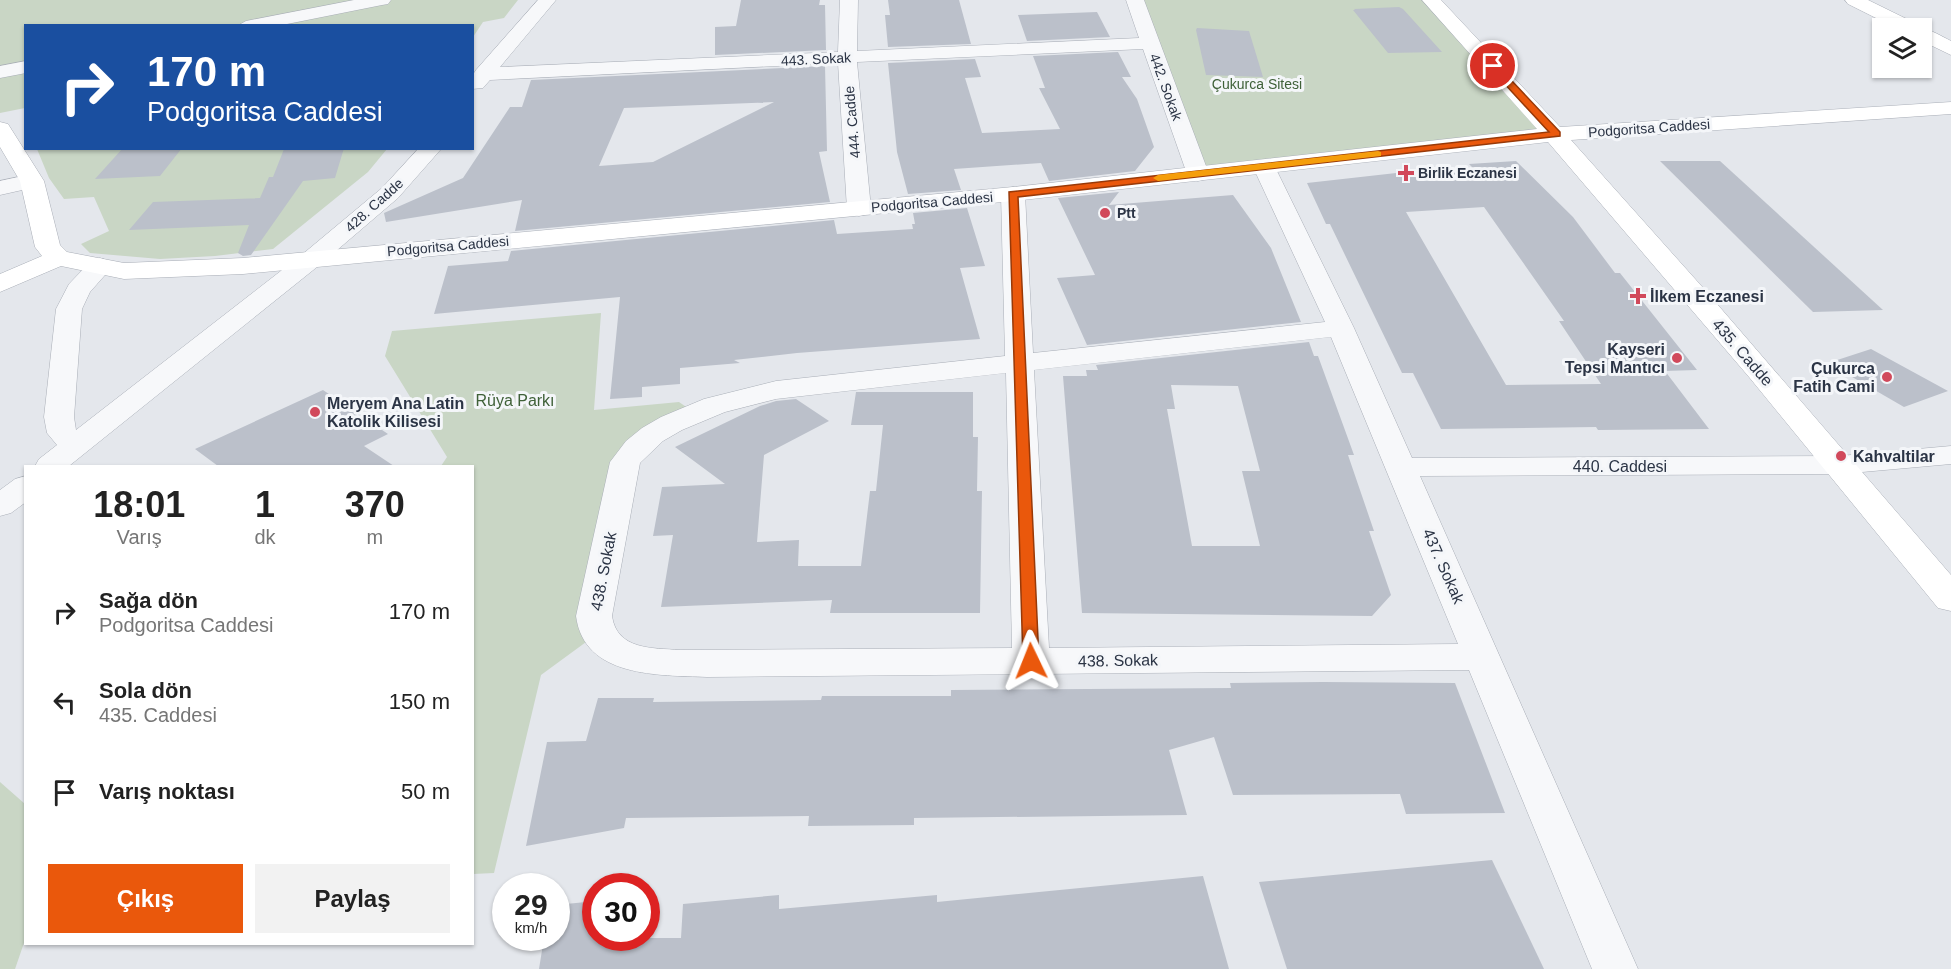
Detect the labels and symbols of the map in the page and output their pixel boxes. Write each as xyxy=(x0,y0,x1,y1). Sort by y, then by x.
pin xyxy=(1467,40,1518,91)
street label: 443. Sokak xyxy=(781,49,852,69)
street label: 442. Sokak xyxy=(1147,51,1186,124)
park label: Çukurca Sitesi xyxy=(1212,76,1302,92)
street label: 444. Cadde xyxy=(841,85,863,159)
street label: Podgoritsa Caddesi xyxy=(1587,116,1711,140)
place label: Birlik Eczanesi xyxy=(1418,165,1517,181)
marker: Birlik Eczanesi xyxy=(1399,166,1413,180)
street label: 428. Cadde xyxy=(342,175,406,235)
street label: Podgoritsa Caddesi xyxy=(870,189,994,215)
place label: Ptt xyxy=(1117,205,1136,221)
marker: Ptt xyxy=(1098,206,1112,220)
street label: Podgoritsa Caddesi xyxy=(386,233,510,259)
place label: İlkem Eczanesi xyxy=(1650,288,1764,305)
marker: İlkem Eczanesi xyxy=(1631,289,1645,303)
street label: 435. Cadde xyxy=(1709,316,1776,389)
place label: Kayseri Tepsi Mantıcı xyxy=(1565,341,1665,376)
marker: Kayseri Tepsi Mantıcı xyxy=(1670,351,1684,365)
place label: Çukurca Fatih Cami xyxy=(1793,360,1875,395)
marker: Çukurca Fatih Cami xyxy=(1880,370,1894,384)
park label: Rüya Parkı xyxy=(475,392,555,409)
place label: Meryem Ana Latin Katolik Kilisesi xyxy=(327,395,464,430)
marker: Meryem Ana Latin Katolik Kilisesi xyxy=(308,405,322,419)
place label: Kahvaltilar xyxy=(1853,448,1935,465)
marker: Kahvaltilar xyxy=(1834,449,1848,463)
street label: 440. Caddesi xyxy=(1573,458,1667,475)
street label: 437. Sokak xyxy=(1419,526,1468,607)
street label: 438. Sokak xyxy=(588,529,620,612)
position arrow xyxy=(999,629,1063,693)
street label: 438. Sokak xyxy=(1078,651,1159,670)
speed limit sign: 30 xyxy=(582,873,660,951)

